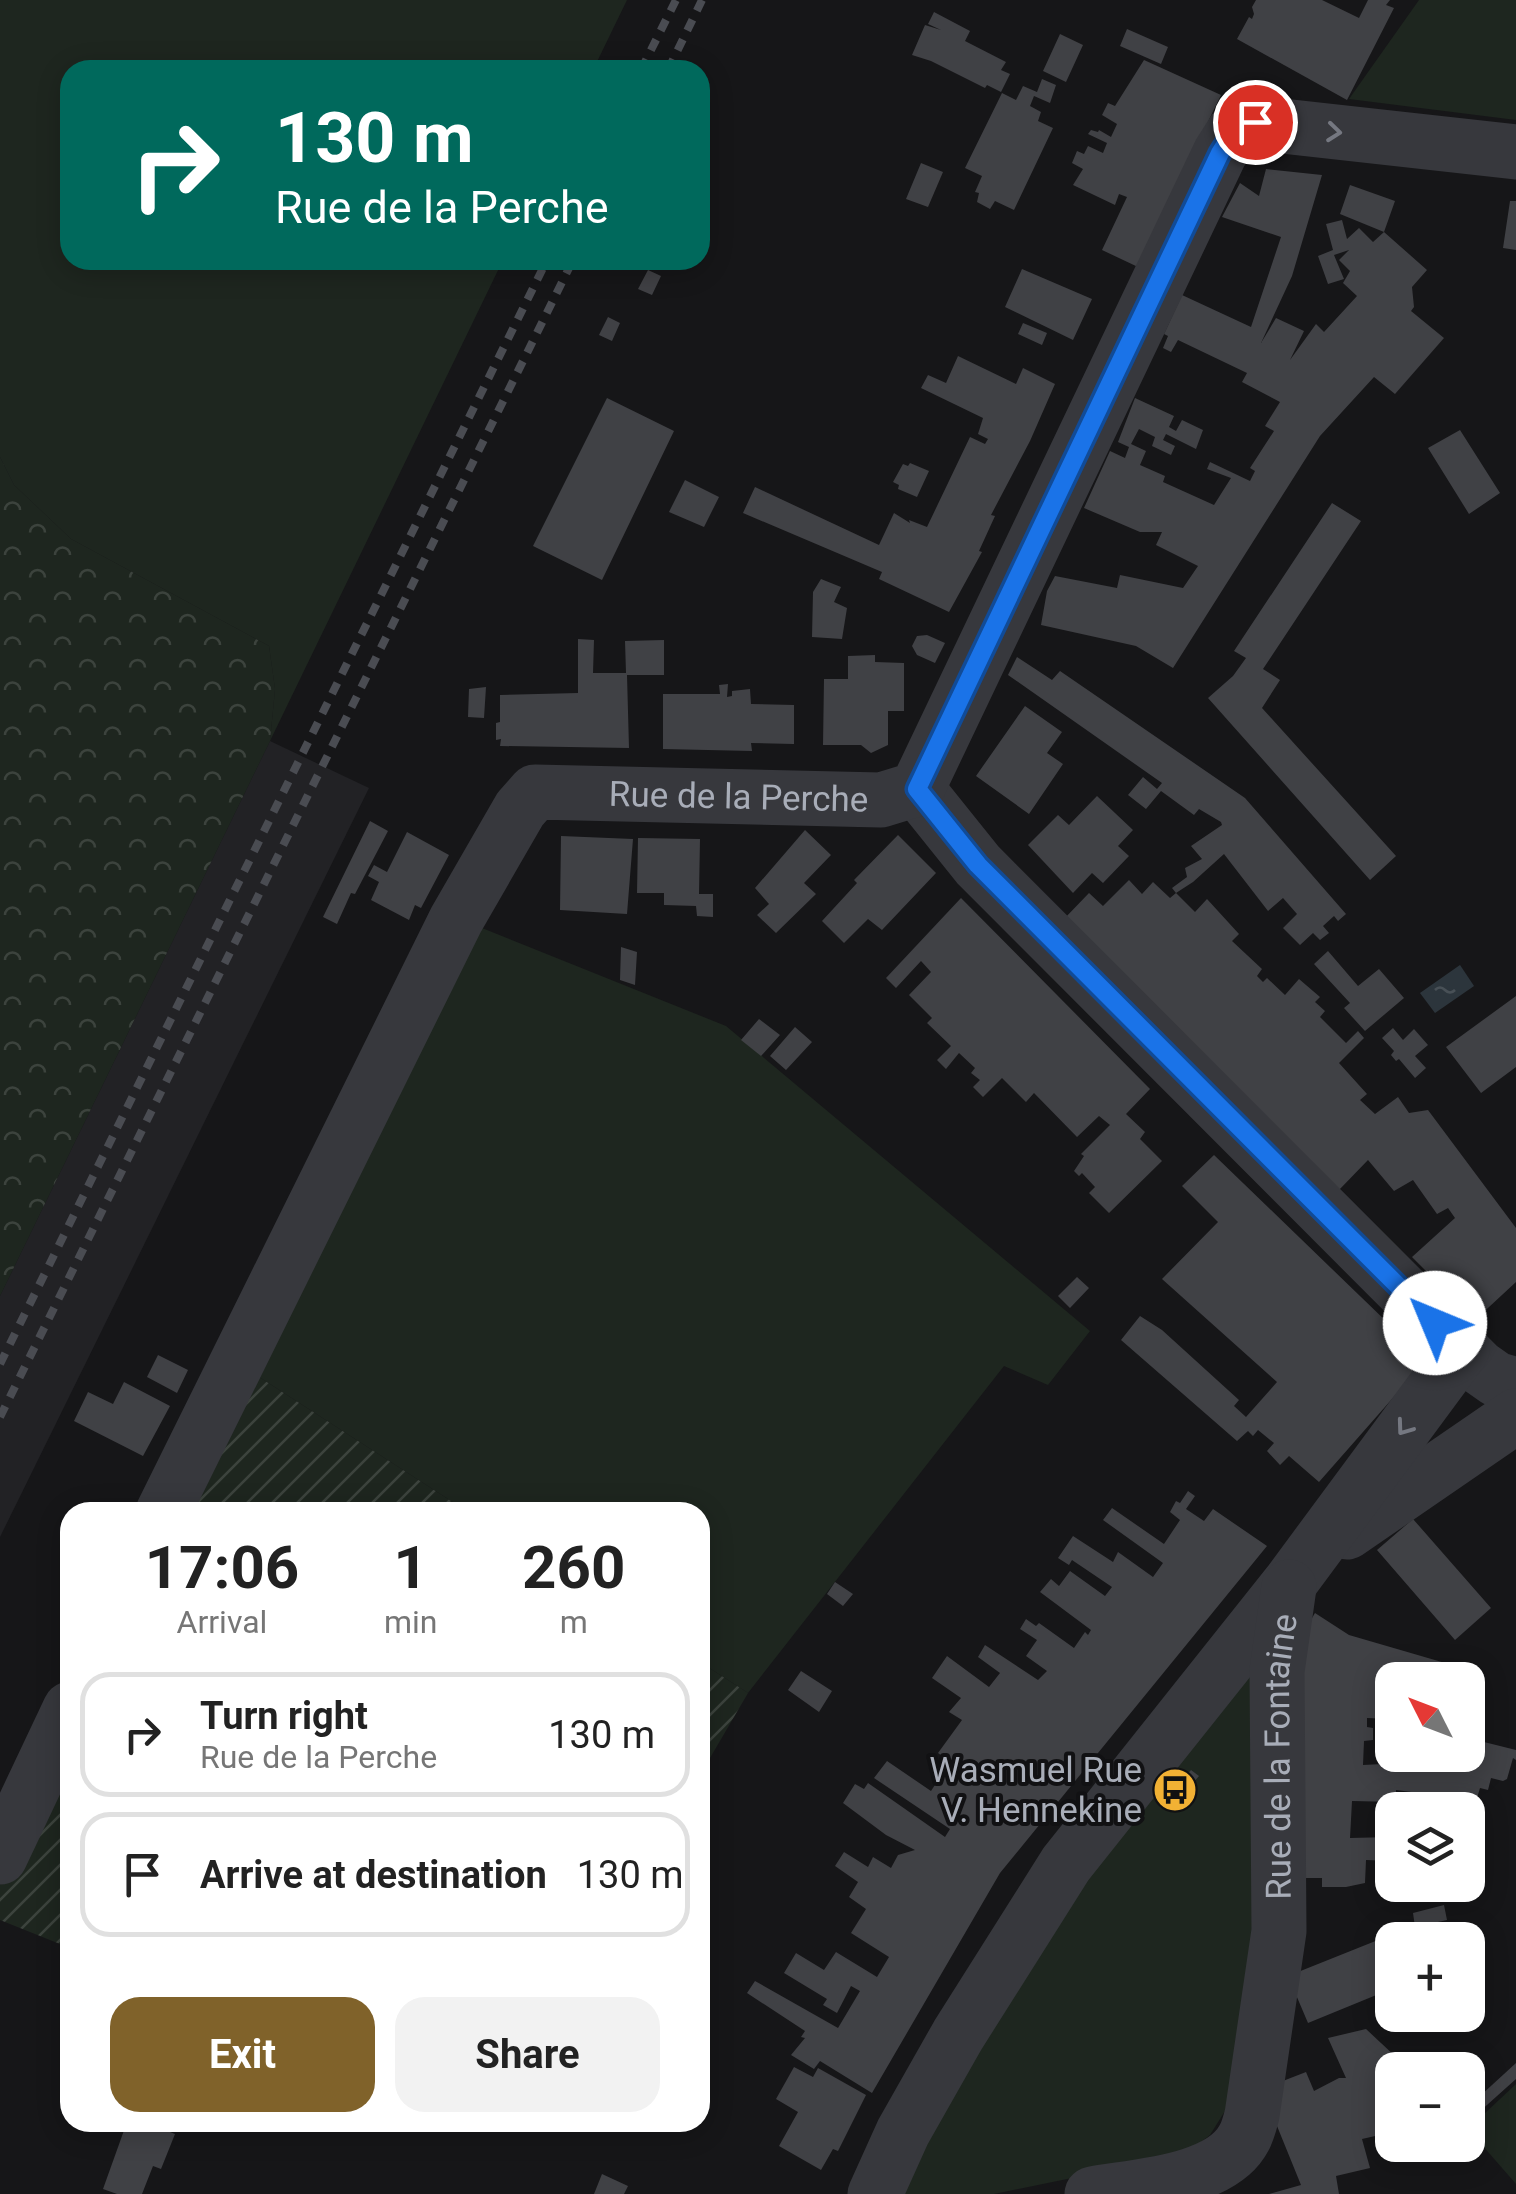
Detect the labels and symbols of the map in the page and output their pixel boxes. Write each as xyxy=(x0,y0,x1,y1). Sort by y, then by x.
pin xyxy=(1213,80,1298,165)
one-way arrow xyxy=(1326,120,1342,142)
street label: Rue de la Perche xyxy=(608,773,869,820)
position arrow xyxy=(1383,1271,1487,1375)
one-way arrow xyxy=(1399,1417,1416,1435)
street label: Rue de la Fontaine xyxy=(1256,1611,1305,1900)
north arrow xyxy=(1375,1662,1485,1772)
place label: Wasmuel Rue V. Hennekine xyxy=(929,1750,1142,1831)
bus stop icon: Wasmuel Rue V. Hennekine xyxy=(1152,1767,1198,1813)

